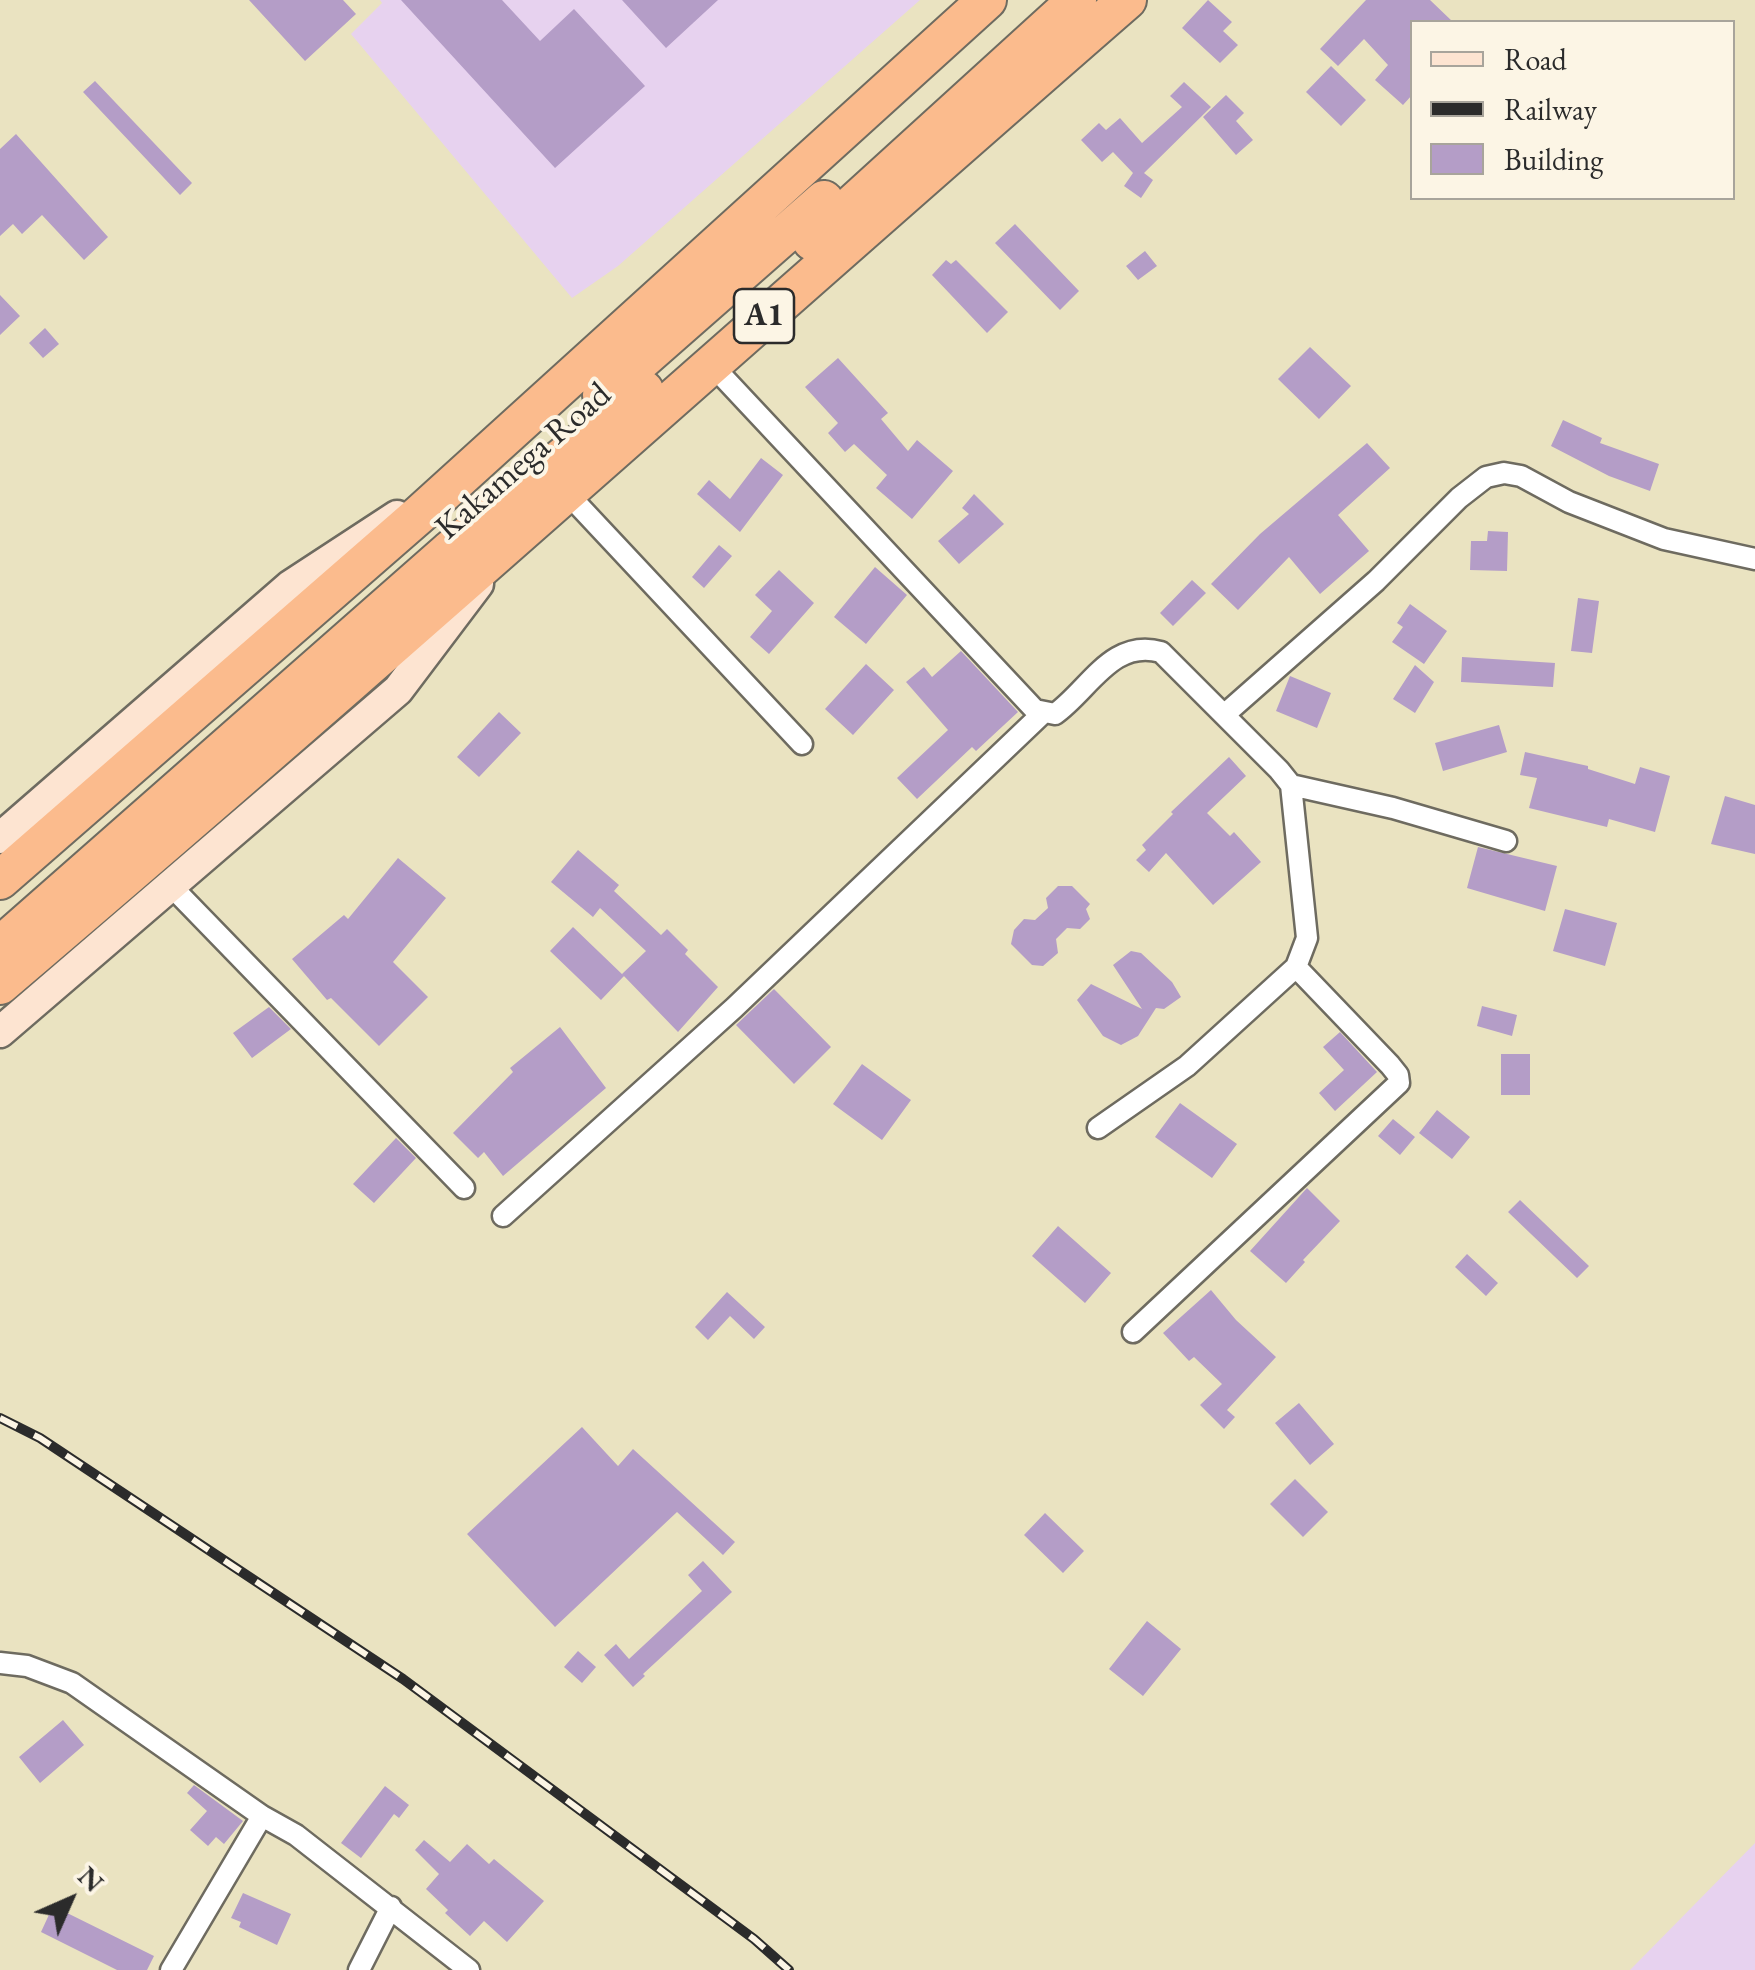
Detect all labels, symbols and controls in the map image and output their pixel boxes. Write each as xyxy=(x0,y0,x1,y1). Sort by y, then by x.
legend xyxy=(1410,20,1735,200)
text: Road xyxy=(1504,40,1567,79)
text: Railway xyxy=(1504,90,1597,129)
text: Building xyxy=(1504,140,1603,179)
road number: A1 xyxy=(734,289,794,343)
street label: Kakamega Road xyxy=(428,374,620,550)
north arrow xyxy=(20,1850,120,1950)
text: N xyxy=(70,1858,112,1900)

